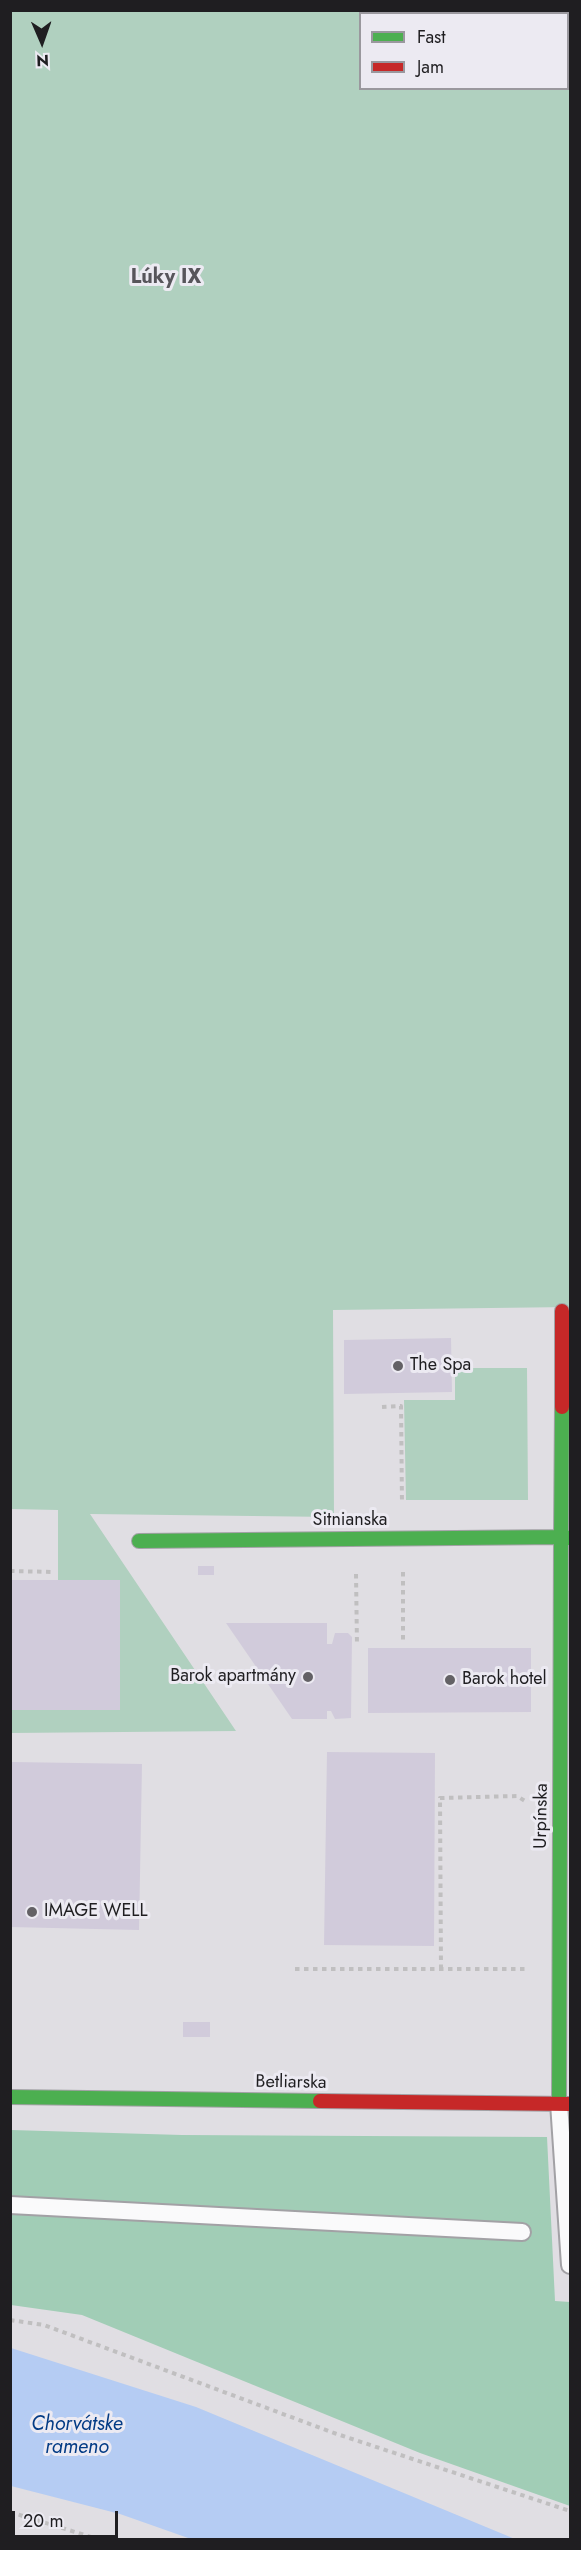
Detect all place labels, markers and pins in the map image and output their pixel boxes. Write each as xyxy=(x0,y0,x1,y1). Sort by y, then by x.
place label: The Spa xyxy=(410,1355,471,1377)
marker: The Spa xyxy=(391,1359,405,1373)
place label: Barok apartmány xyxy=(170,1666,296,1688)
place label: Barok hotel xyxy=(462,1669,547,1691)
marker: Barok apartmány xyxy=(301,1670,315,1684)
marker: Barok hotel xyxy=(443,1673,457,1687)
place label: IMAGE WELL xyxy=(44,1901,147,1923)
marker: IMAGE WELL xyxy=(25,1905,39,1919)

